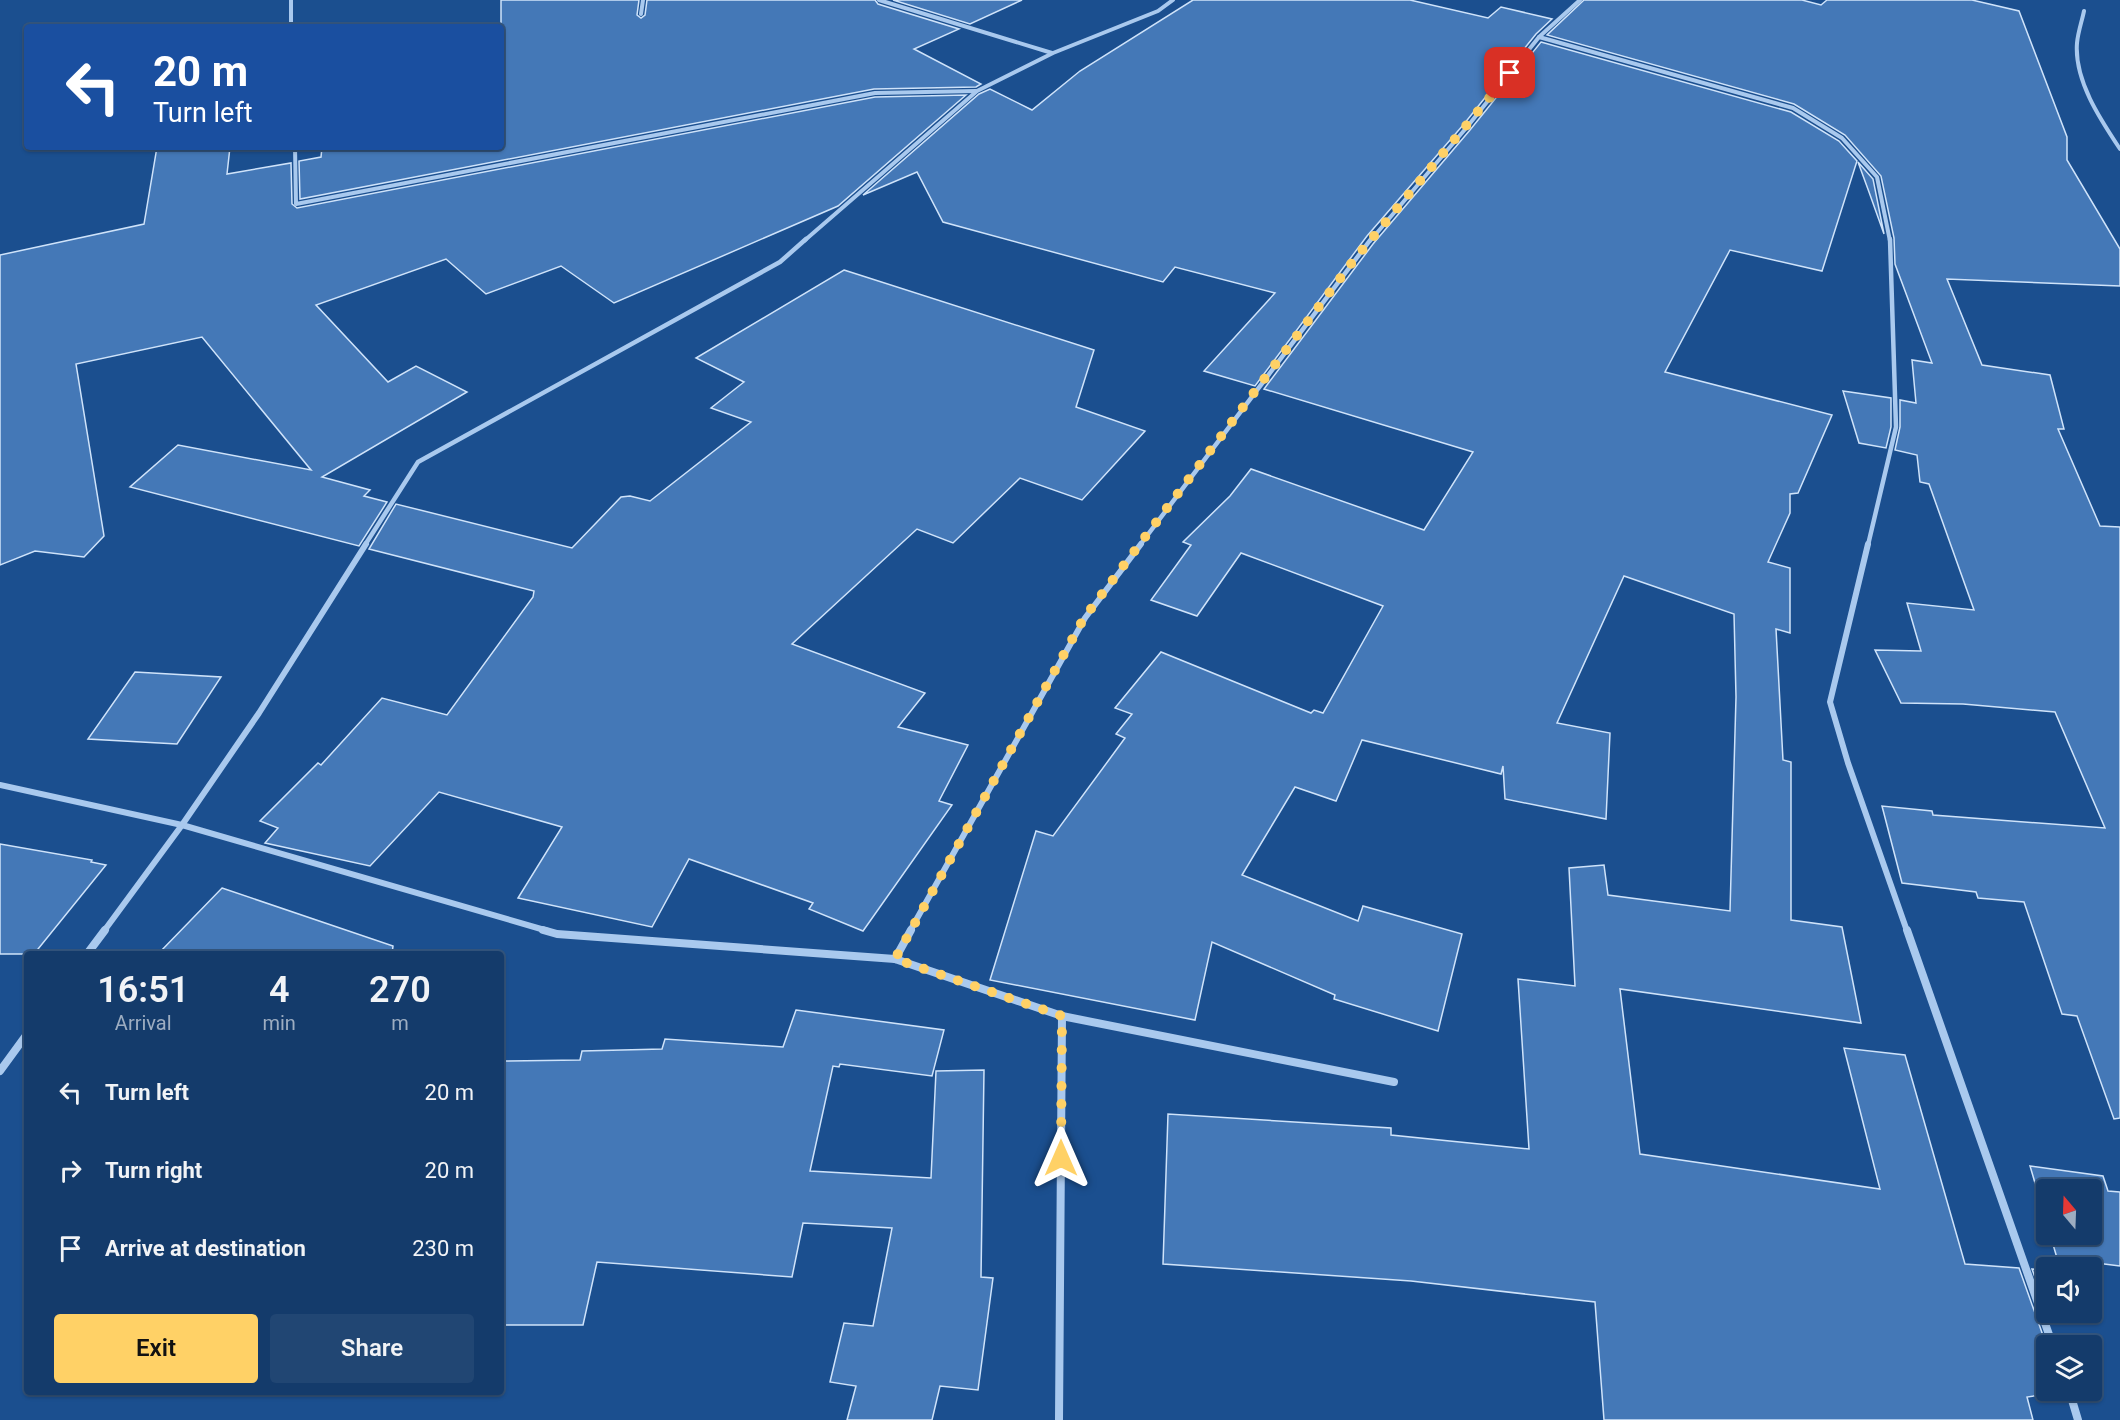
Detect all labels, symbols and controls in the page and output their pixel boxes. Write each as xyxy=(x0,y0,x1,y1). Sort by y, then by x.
text: 20 m xyxy=(153,47,248,96)
pin xyxy=(1484,47,1535,98)
icon: left xyxy=(54,48,132,126)
icon: arrive xyxy=(1493,56,1526,89)
text: Turn left xyxy=(153,97,253,129)
text: 16:51 xyxy=(97,969,189,1011)
text: 4 xyxy=(269,969,289,1011)
text: 270 xyxy=(369,969,431,1011)
text: Arrival xyxy=(115,1011,172,1035)
text: min xyxy=(262,1011,296,1035)
text: m xyxy=(391,1011,409,1035)
icon: left xyxy=(54,1076,87,1109)
text: Turn left xyxy=(105,1080,189,1105)
text: 20 m xyxy=(425,1080,474,1105)
position arrow xyxy=(1029,1126,1093,1190)
icon: right xyxy=(54,1154,87,1187)
text: Turn right xyxy=(105,1158,202,1183)
text: 20 m xyxy=(425,1158,474,1183)
north arrow xyxy=(2036,1179,2102,1245)
map controls xyxy=(2036,1179,2102,1401)
icon: arrive xyxy=(54,1232,87,1265)
text: Arrive at destination xyxy=(105,1236,306,1261)
text: 230 m xyxy=(412,1236,474,1261)
button: sound xyxy=(2036,1257,2102,1323)
button: Exit xyxy=(54,1314,258,1383)
button: Share xyxy=(270,1314,474,1383)
button: layers xyxy=(2036,1335,2102,1401)

